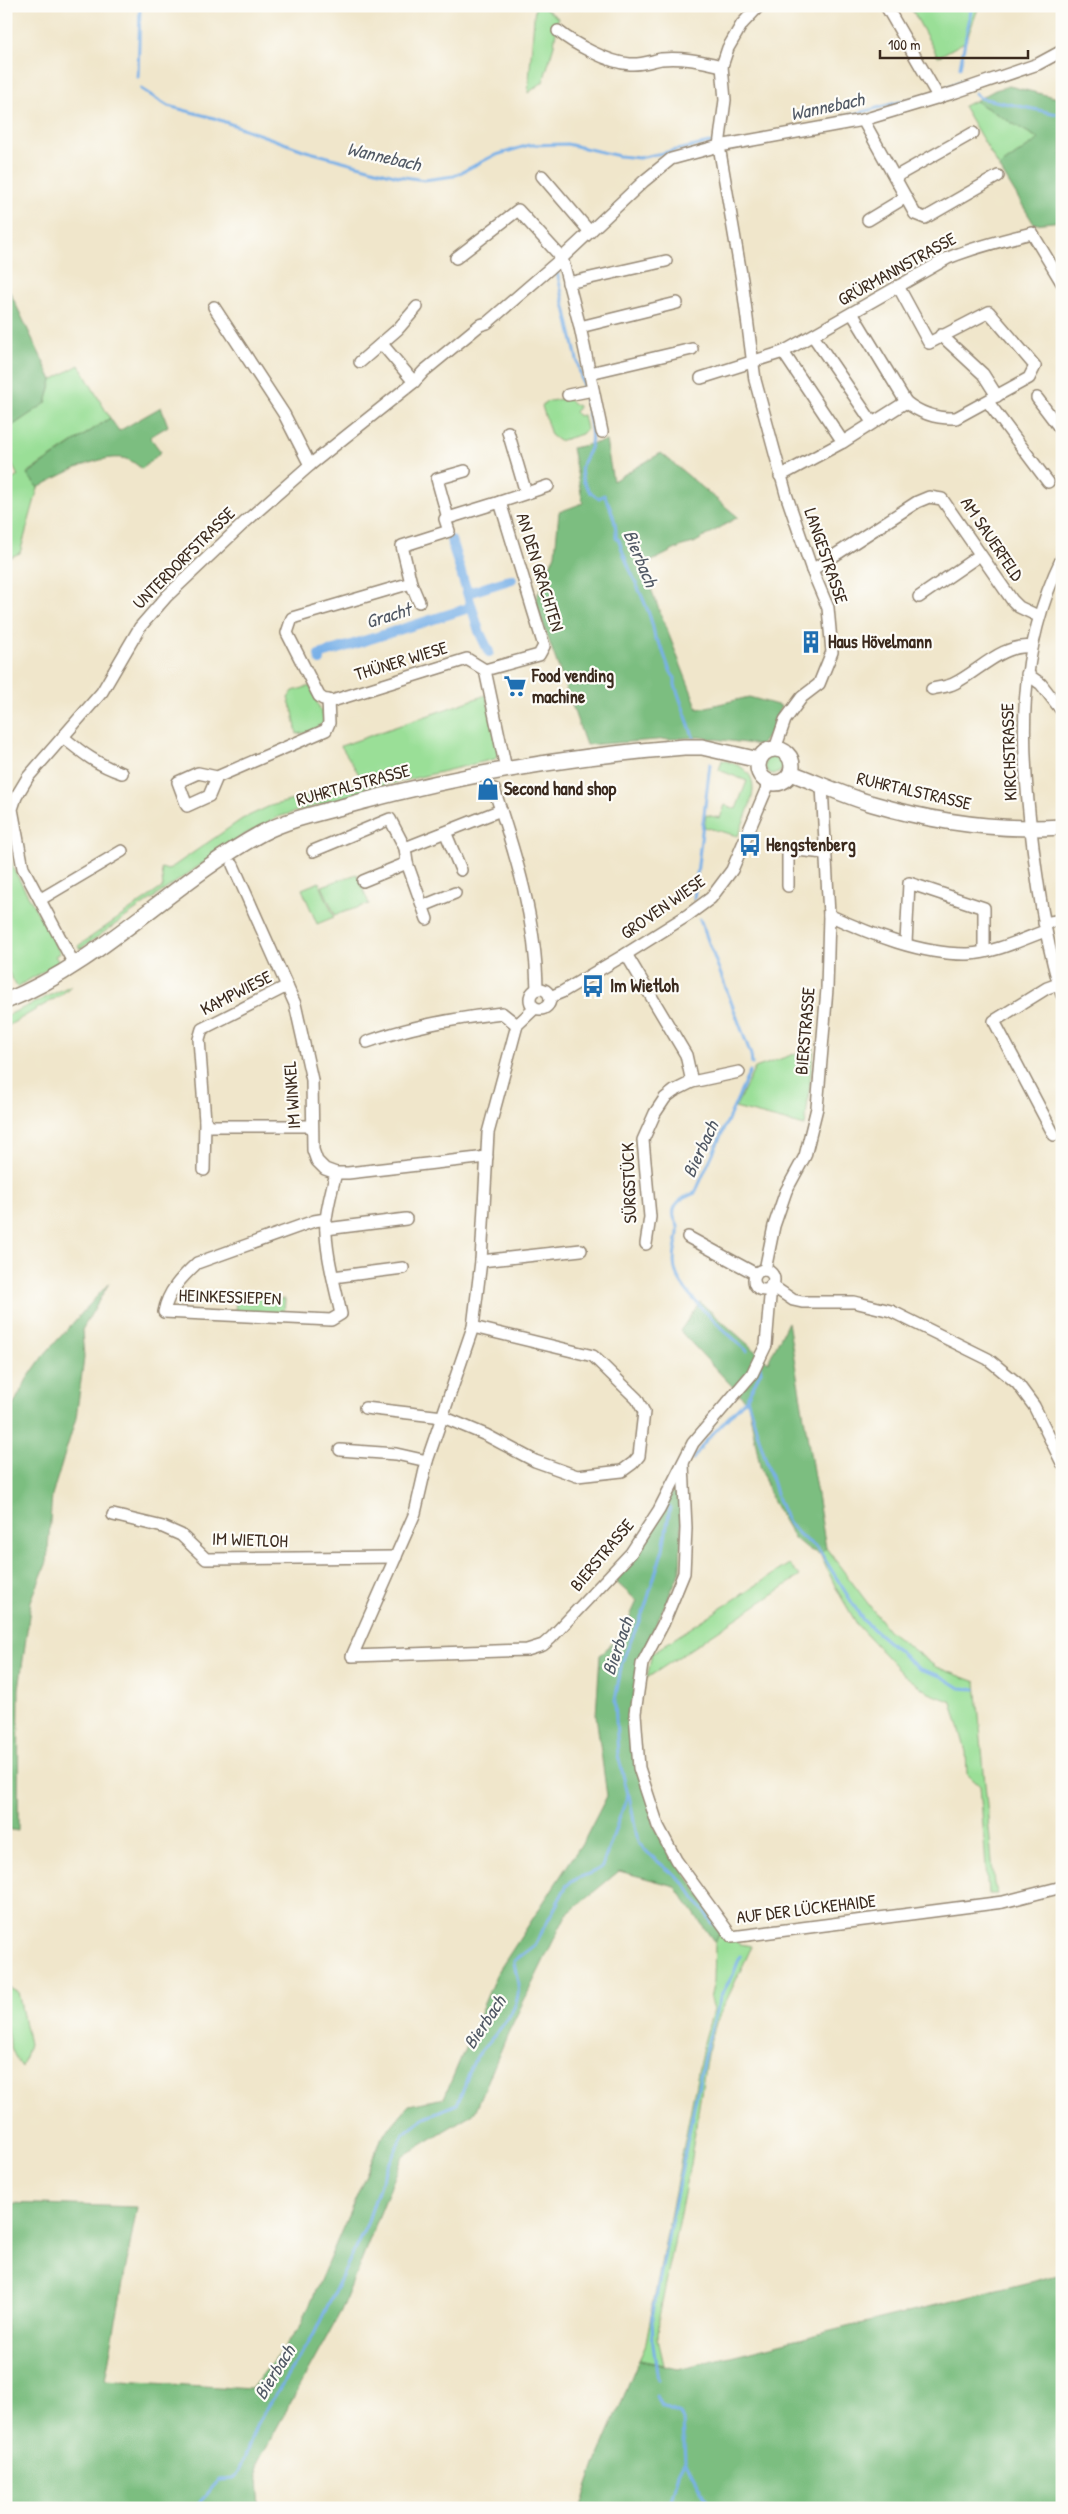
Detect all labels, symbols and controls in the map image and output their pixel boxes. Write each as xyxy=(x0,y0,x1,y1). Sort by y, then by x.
scale bar xyxy=(880,28,1028,60)
text: 100 m xyxy=(888,34,921,55)
water label: Wannebach xyxy=(788,85,868,126)
water label: Wannebach xyxy=(345,135,425,178)
street label: GRÜRMANNSTRASSE xyxy=(833,226,960,311)
street label: AM SAUERFELD xyxy=(955,492,1030,586)
street label: UNTERDORFSTRASSE xyxy=(127,501,240,614)
street label: LANGESTRASSE xyxy=(798,505,855,607)
street label: AN DEN GRACHTEN xyxy=(511,510,570,634)
water label: Bierbach xyxy=(617,526,665,592)
water label: Gracht xyxy=(362,595,416,634)
building icon: Haus Hövelmann xyxy=(798,629,824,655)
place label: Haus Hövelmann xyxy=(828,629,932,654)
street label: THÜNER WIESE xyxy=(351,635,450,687)
place label: Food vending machine xyxy=(531,663,614,709)
supermarket icon: Food vending machine xyxy=(502,673,528,699)
street label: KIRCHSTRASSE xyxy=(994,702,1023,802)
street label: RUHRTALSTRASSE xyxy=(293,757,413,812)
street label: RUHRTALSTRASSE xyxy=(854,765,974,816)
shop icon: Second hand shop xyxy=(475,776,501,802)
place label: Second hand shop xyxy=(504,776,617,802)
bus stop icon: Hengstenberg xyxy=(737,832,763,858)
place label: Hengstenberg xyxy=(766,832,856,858)
street label: GROVEN WIESE xyxy=(615,868,710,945)
street label: KAMPWIESE xyxy=(196,964,276,1021)
bus stop icon: Im Wietloh xyxy=(580,973,606,999)
place label: Im Wietloh xyxy=(610,973,679,998)
street label: BIERSTRASSE xyxy=(788,986,821,1076)
street label: IM WINKEL xyxy=(277,1060,306,1130)
water label: Bierbach xyxy=(676,1115,725,1181)
street label: SÜRGSTÜCK xyxy=(615,1142,642,1224)
street label: HEINKESSIEPEN xyxy=(178,1282,282,1311)
street label: BIERSTRASSE xyxy=(564,1513,639,1596)
street label: IM WIETLOH xyxy=(212,1526,288,1553)
water label: Bierbach xyxy=(595,1612,640,1678)
street label: AUF DER LÜCKEHAIDE xyxy=(735,1888,877,1929)
water label: Bierbach xyxy=(457,1988,513,2054)
water label: Bierbach xyxy=(247,2338,302,2404)

